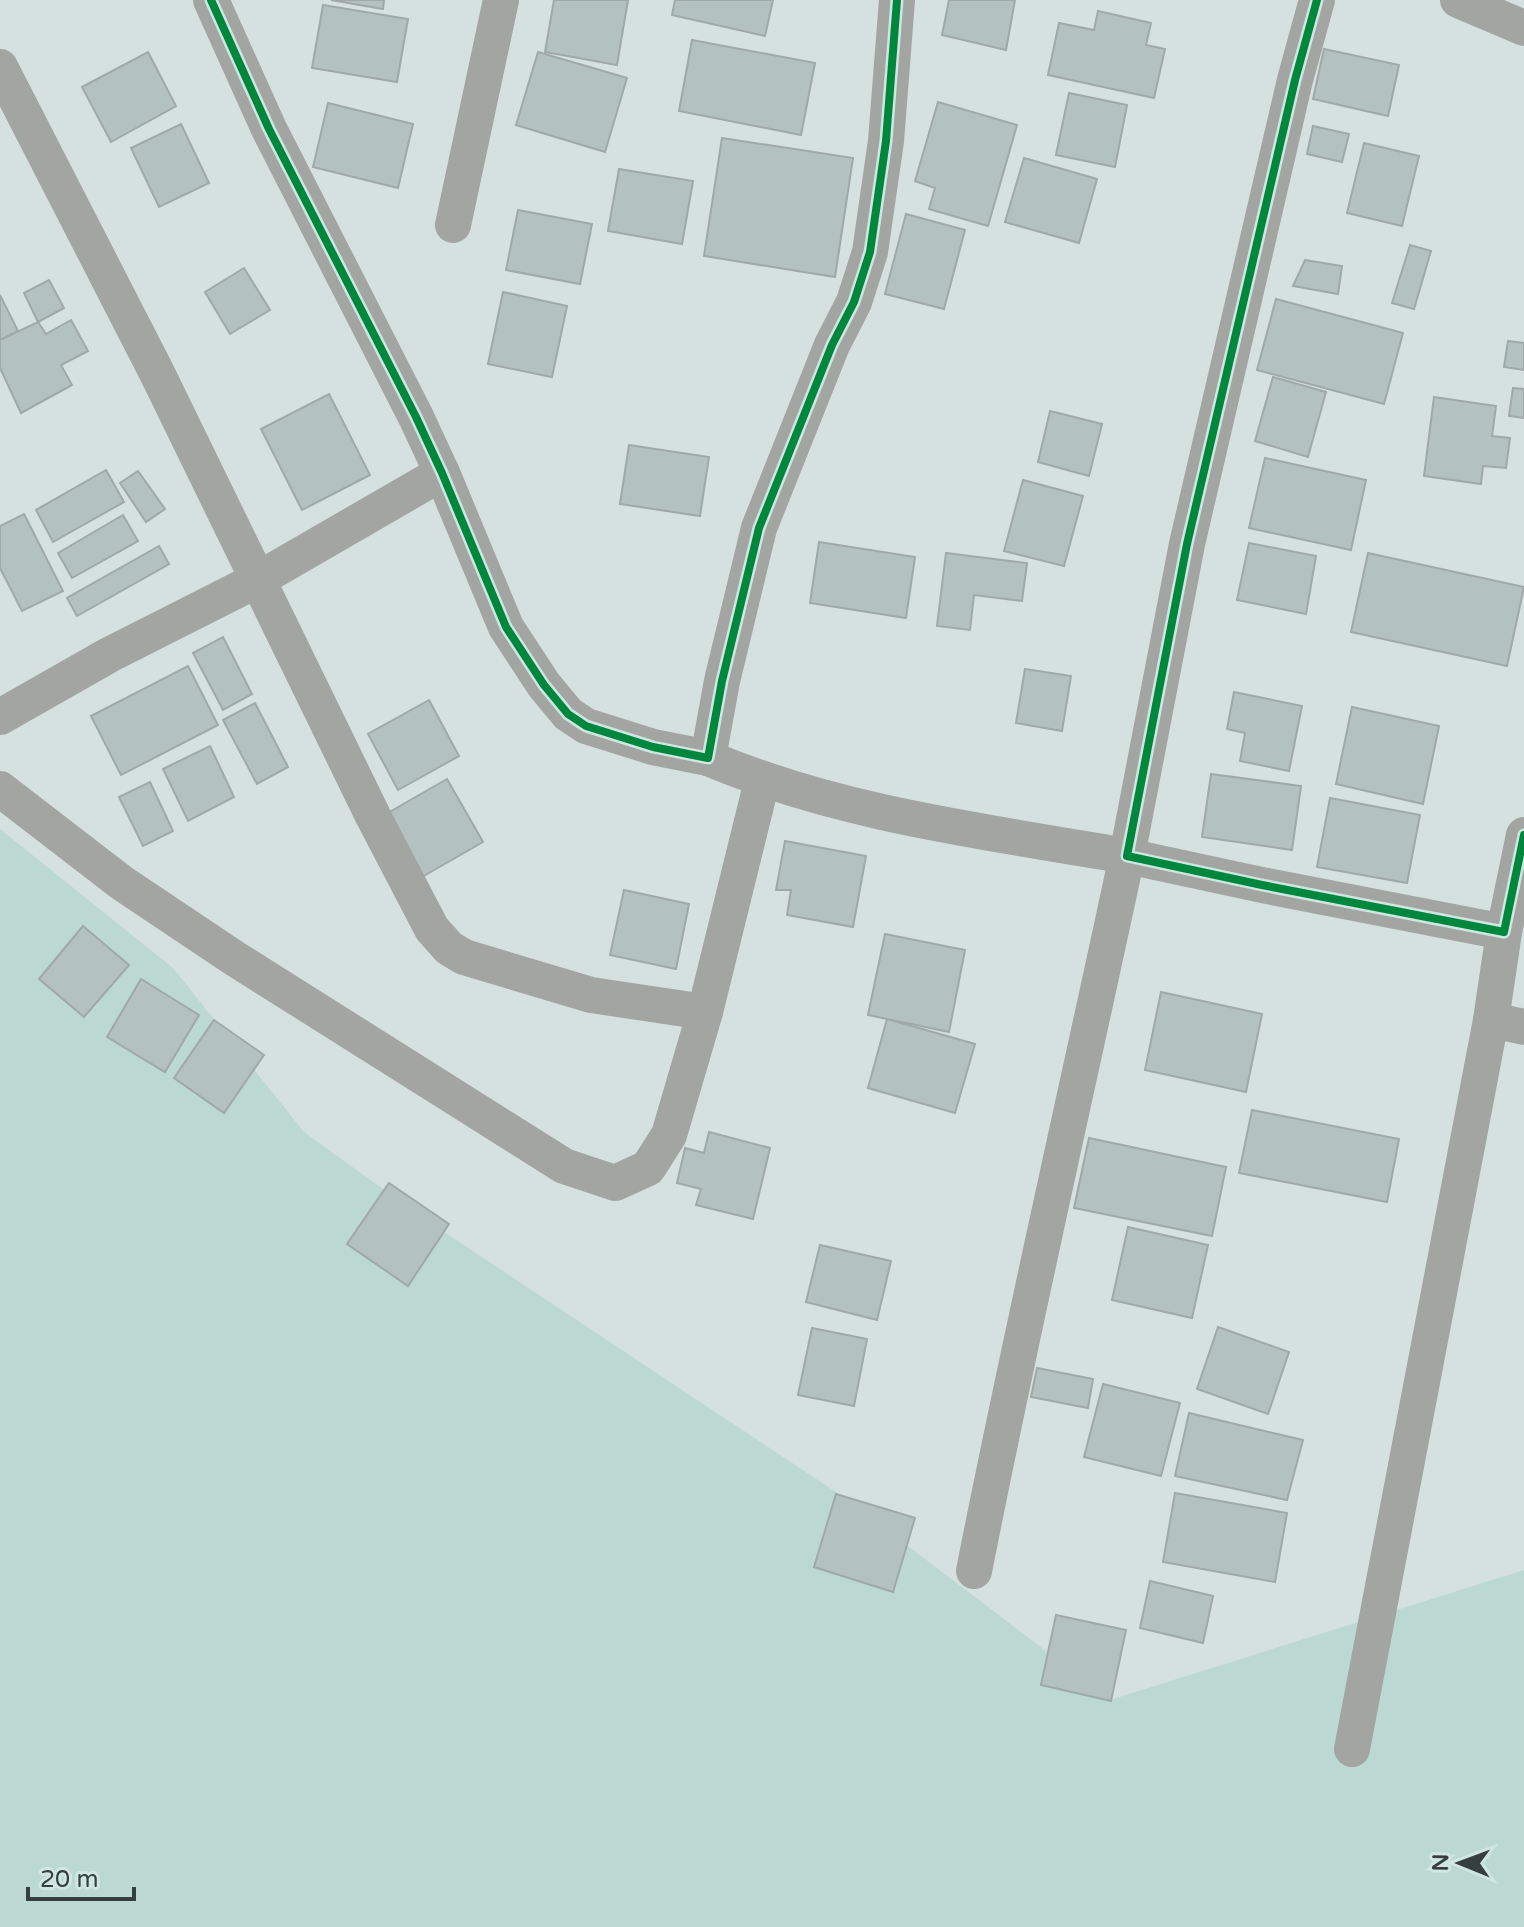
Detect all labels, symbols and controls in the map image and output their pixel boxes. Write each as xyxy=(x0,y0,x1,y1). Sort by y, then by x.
north arrow xyxy=(1420,1823,1500,1903)
scale bar xyxy=(28,1851,134,1901)
text: N xyxy=(1428,1854,1454,1872)
text: 20 m xyxy=(40,1865,98,1894)

